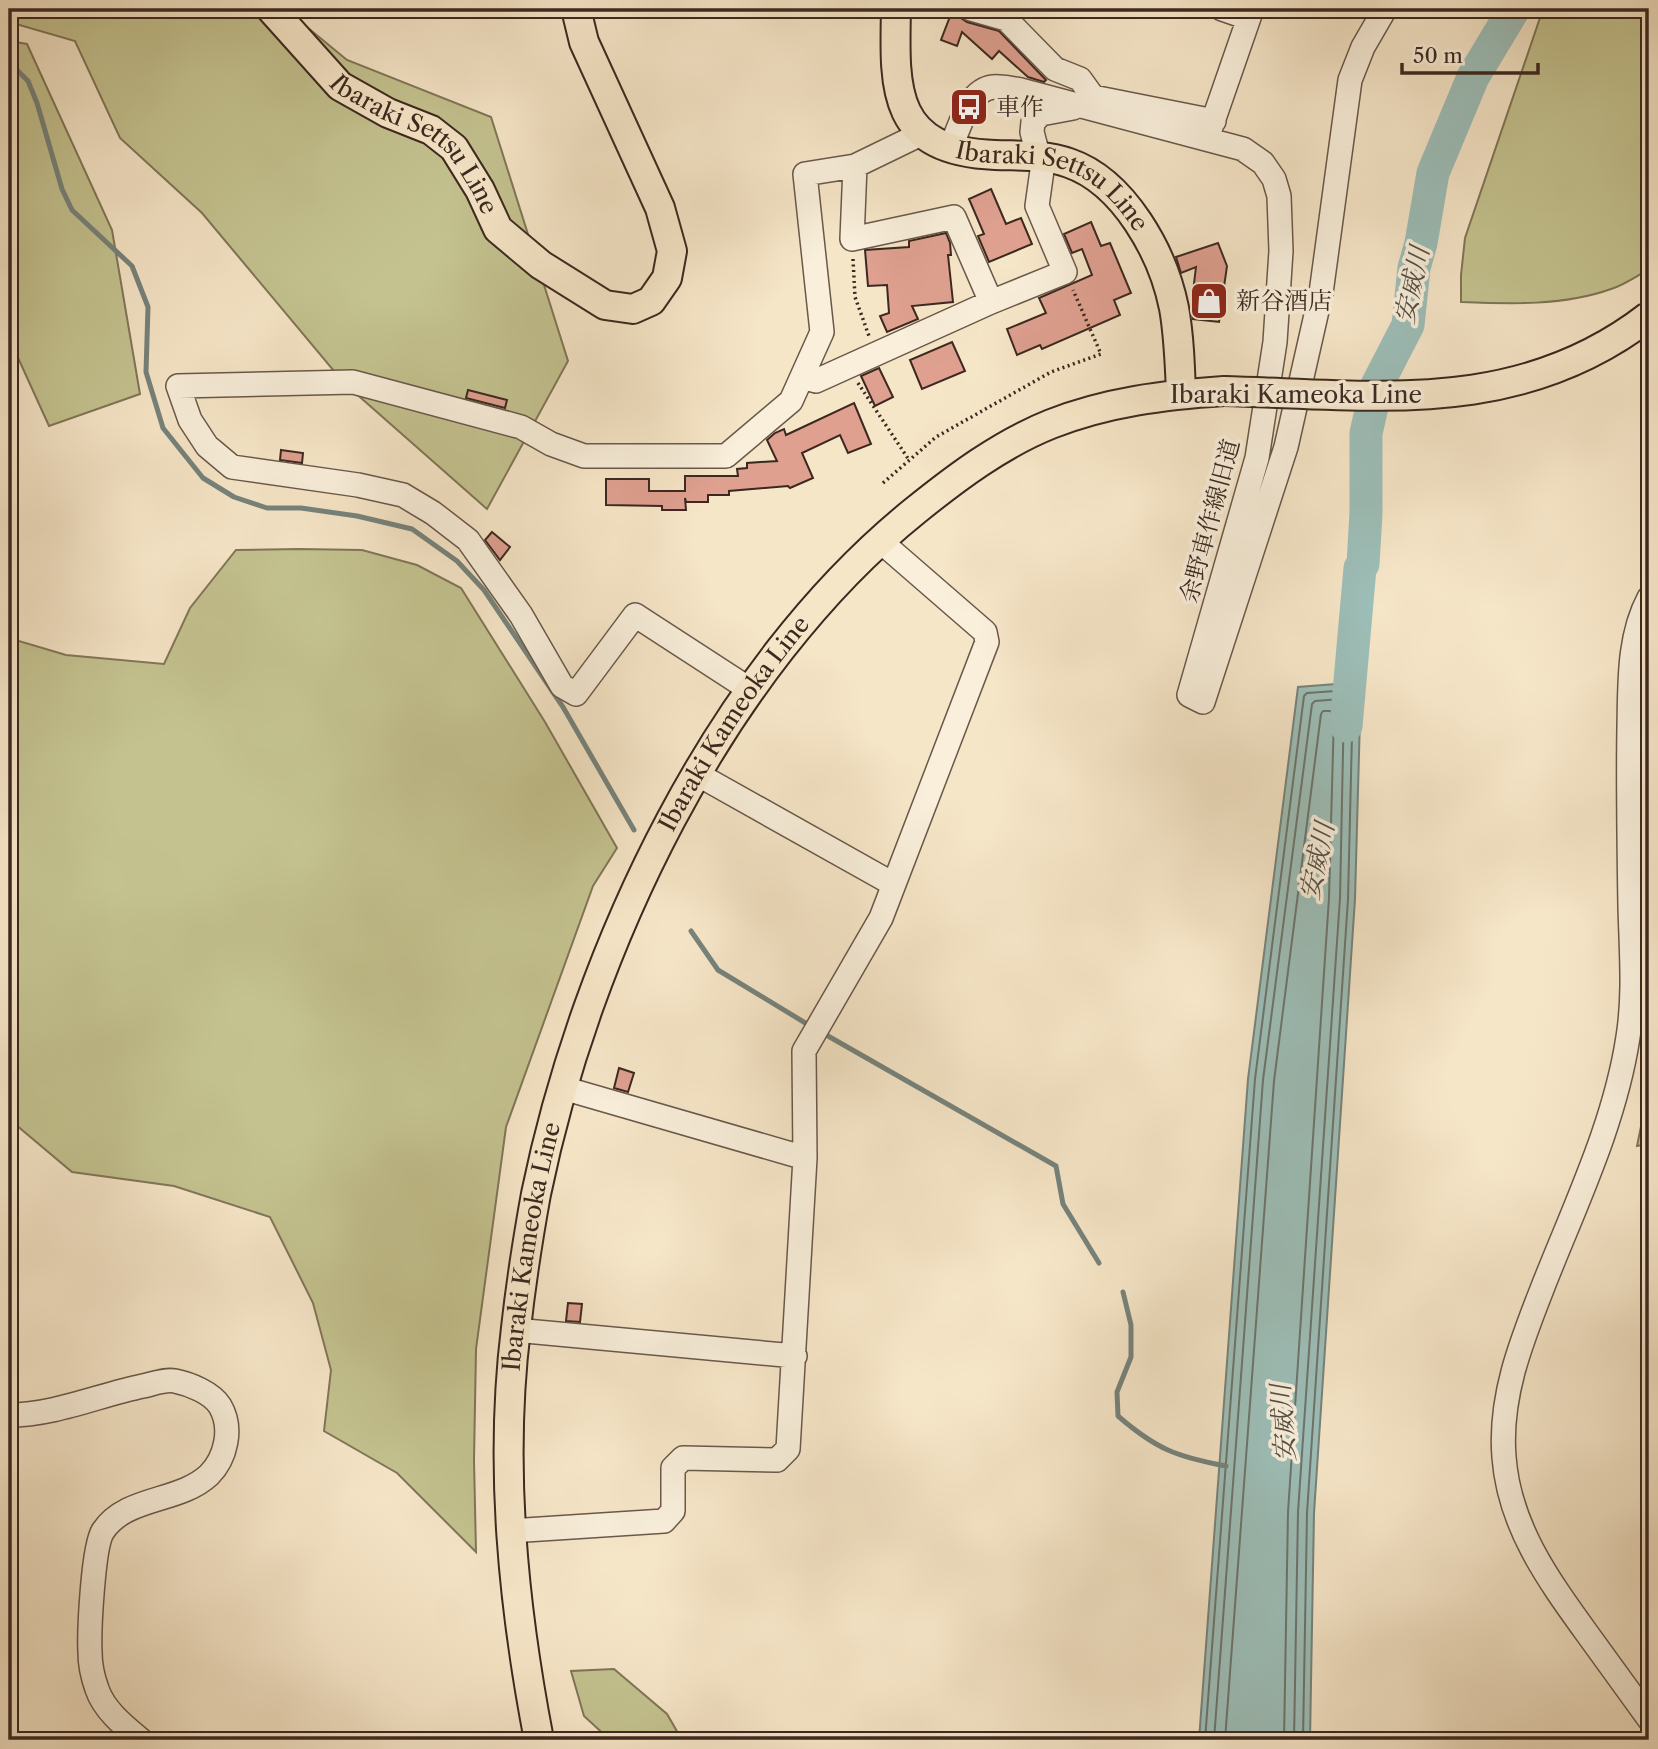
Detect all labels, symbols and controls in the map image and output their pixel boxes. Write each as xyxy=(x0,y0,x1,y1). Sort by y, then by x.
scale bar xyxy=(1402,32,1539,76)
text: 50 m xyxy=(1413,43,1463,68)
street label: Ibaraki Settsu Line xyxy=(323,69,504,219)
bus stop icon: 車作 xyxy=(948,86,990,128)
place label: 車作 xyxy=(996,92,1044,121)
street label: Ibaraki Settsu Line xyxy=(953,135,1155,236)
water label: 安威川 xyxy=(1388,241,1436,326)
shop icon: 新谷酒店 xyxy=(1188,280,1230,322)
place label: 新谷酒店 xyxy=(1236,286,1332,315)
street label: Ibaraki Kameoka Line xyxy=(1170,380,1422,409)
street label: 余野車作線旧道 xyxy=(1174,436,1245,606)
street label: Ibaraki Kameoka Line xyxy=(652,610,815,836)
water label: 安威川 xyxy=(1293,817,1341,902)
street label: Ibaraki Kameoka Line xyxy=(497,1119,566,1372)
water label: 安威川 xyxy=(1264,1380,1302,1463)

